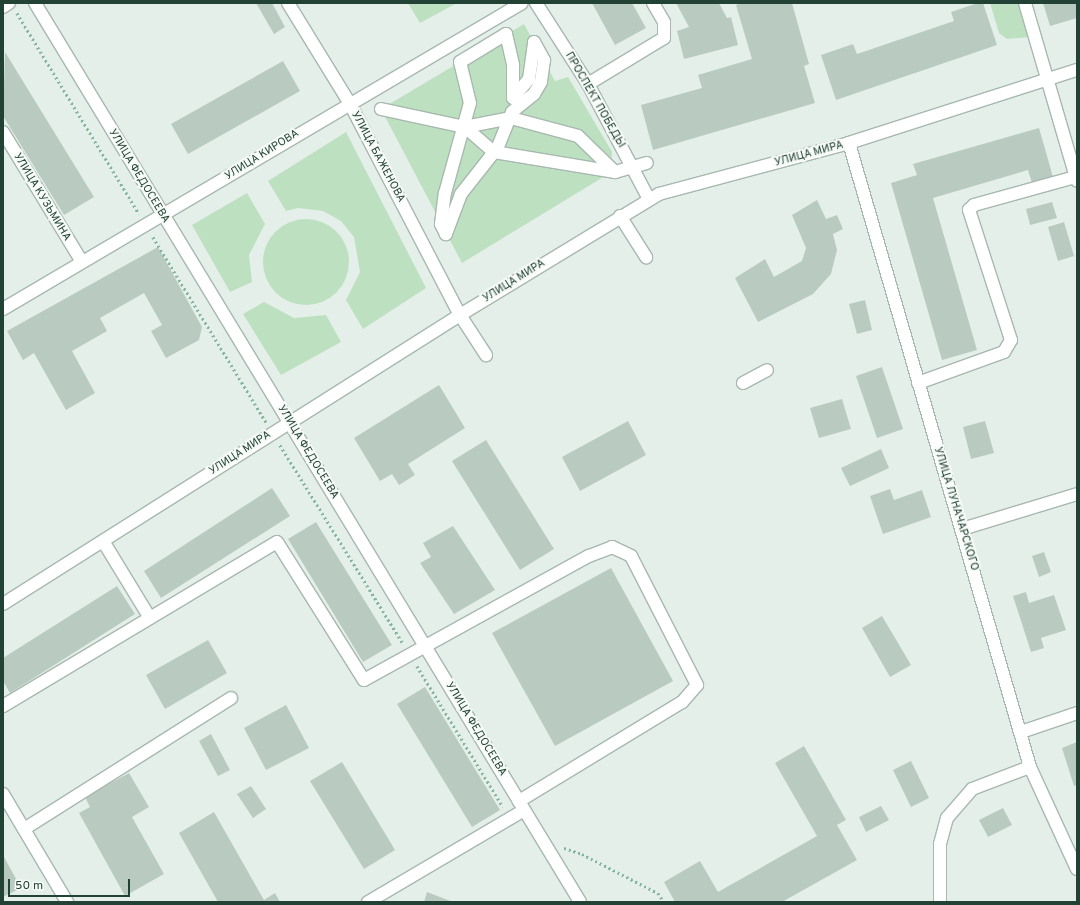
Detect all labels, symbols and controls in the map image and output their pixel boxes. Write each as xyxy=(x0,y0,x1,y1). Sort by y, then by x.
street label: ПРОСПЕКТ ПОБЕДЫ xyxy=(562,50,628,150)
street label: УЛИЦА БАЖЕНОВА xyxy=(348,109,408,205)
street label: УЛИЦА ФЕДОСЕЕВА xyxy=(106,126,172,226)
street label: УЛИЦА КИРОВА xyxy=(223,127,301,183)
street label: УЛИЦА МИРА xyxy=(773,138,845,170)
street label: УЛИЦА КУЗЬМИНА xyxy=(10,150,74,244)
street label: УЛИЦА МИРА xyxy=(480,257,548,305)
street label: УЛИЦА ФЕДОСЕЕВА xyxy=(275,402,341,502)
street label: УЛИЦА МИРА xyxy=(207,428,273,478)
street label: УЛИЦА ЛУНАЧАРСКОГО xyxy=(931,445,981,573)
street label: УЛИЦА ФЕДОСЕЕВА xyxy=(443,679,509,779)
scale bar xyxy=(10,871,132,897)
text: 50 m xyxy=(15,878,43,894)

